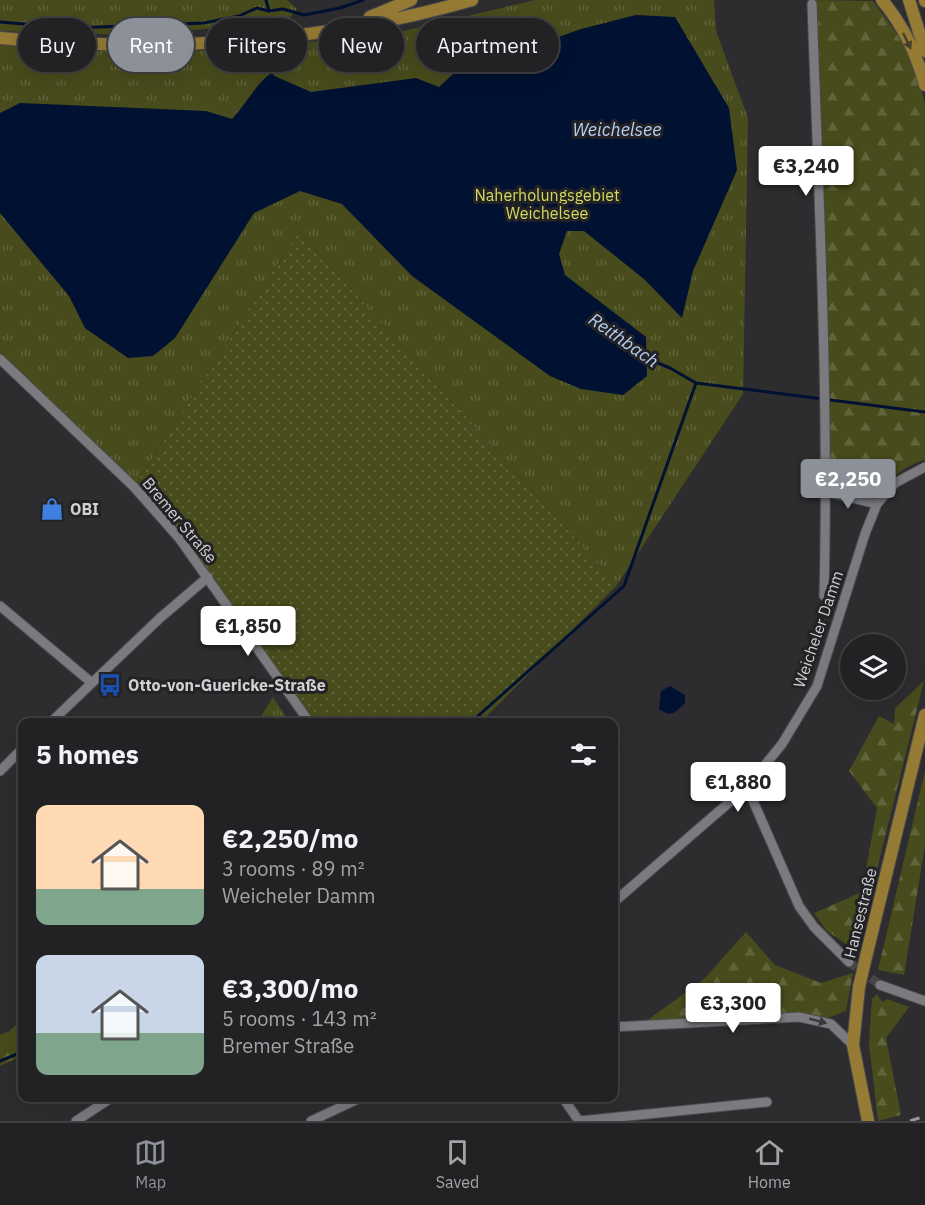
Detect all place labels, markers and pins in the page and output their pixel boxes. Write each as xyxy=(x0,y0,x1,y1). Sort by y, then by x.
pin: €3,240 xyxy=(757,146,855,197)
pin: €2,250 xyxy=(799,459,897,510)
shop icon: OBI xyxy=(39,496,65,522)
place label: OBI xyxy=(70,499,99,519)
pin: €1,850 xyxy=(199,606,297,657)
bus stop icon: Otto-von-Guericke-Straße xyxy=(97,672,123,698)
place label: Otto-von-Guericke-Straße xyxy=(128,675,326,695)
pin: €1,880 xyxy=(689,762,787,813)
pin: €3,300 xyxy=(684,983,782,1034)

